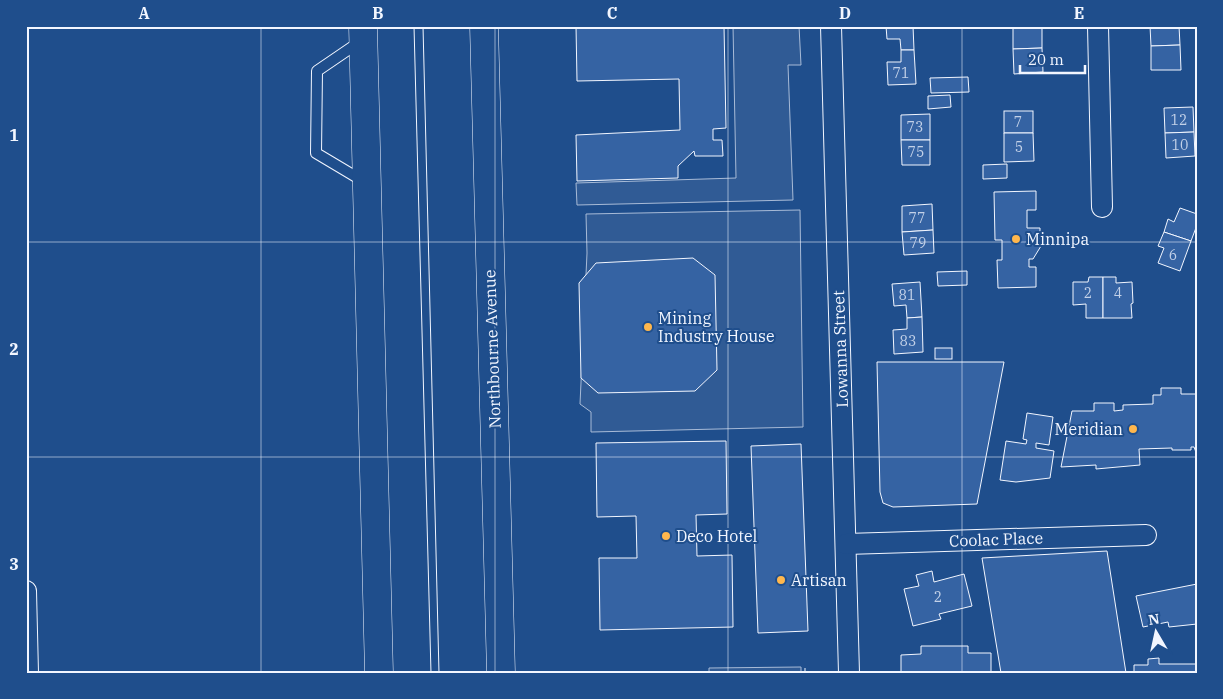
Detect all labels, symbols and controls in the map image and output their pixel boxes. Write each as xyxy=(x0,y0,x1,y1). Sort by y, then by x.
text: A xyxy=(138,3,150,23)
text: B xyxy=(372,3,384,23)
text: C xyxy=(607,3,617,23)
text: D xyxy=(839,3,851,23)
text: E xyxy=(1074,3,1084,23)
scale bar xyxy=(1020,42,1086,74)
text: 20 m xyxy=(1028,50,1064,69)
house number: 71 xyxy=(893,64,909,82)
house number: 12 xyxy=(1171,111,1187,129)
house number: 7 xyxy=(1014,113,1022,131)
house number: 73 xyxy=(907,118,923,136)
text: 1 xyxy=(9,125,19,145)
house number: 10 xyxy=(1172,136,1188,154)
house number: 5 xyxy=(1015,138,1023,156)
house number: 75 xyxy=(908,143,924,161)
house number: 77 xyxy=(909,209,925,227)
place label: Minnipa xyxy=(1026,229,1089,249)
marker: Minnipa xyxy=(1010,233,1022,245)
house number: 79 xyxy=(910,234,926,252)
house number: 6 xyxy=(1169,246,1177,264)
street label: Northbourne Avenue xyxy=(479,269,505,429)
house number: 2 xyxy=(1084,284,1092,302)
house number: 4 xyxy=(1114,284,1122,302)
house number: 81 xyxy=(899,286,915,304)
street label: Lowanna Street xyxy=(828,290,852,408)
place label: Mining Industry House xyxy=(658,308,774,346)
marker: Mining Industry House xyxy=(642,321,654,333)
house number: 83 xyxy=(900,332,916,350)
text: 2 xyxy=(9,339,19,359)
place label: Meridian xyxy=(1055,419,1123,439)
marker: Meridian xyxy=(1127,423,1139,435)
place label: Deco Hotel xyxy=(676,526,758,546)
street label: Coolac Place xyxy=(949,527,1043,551)
marker: Deco Hotel xyxy=(660,530,672,542)
text: 3 xyxy=(9,554,19,574)
place label: Artisan xyxy=(791,570,847,590)
marker: Artisan xyxy=(775,574,787,586)
house number: 2 xyxy=(934,588,942,606)
north arrow xyxy=(1130,606,1180,656)
text: N xyxy=(1147,609,1161,629)

